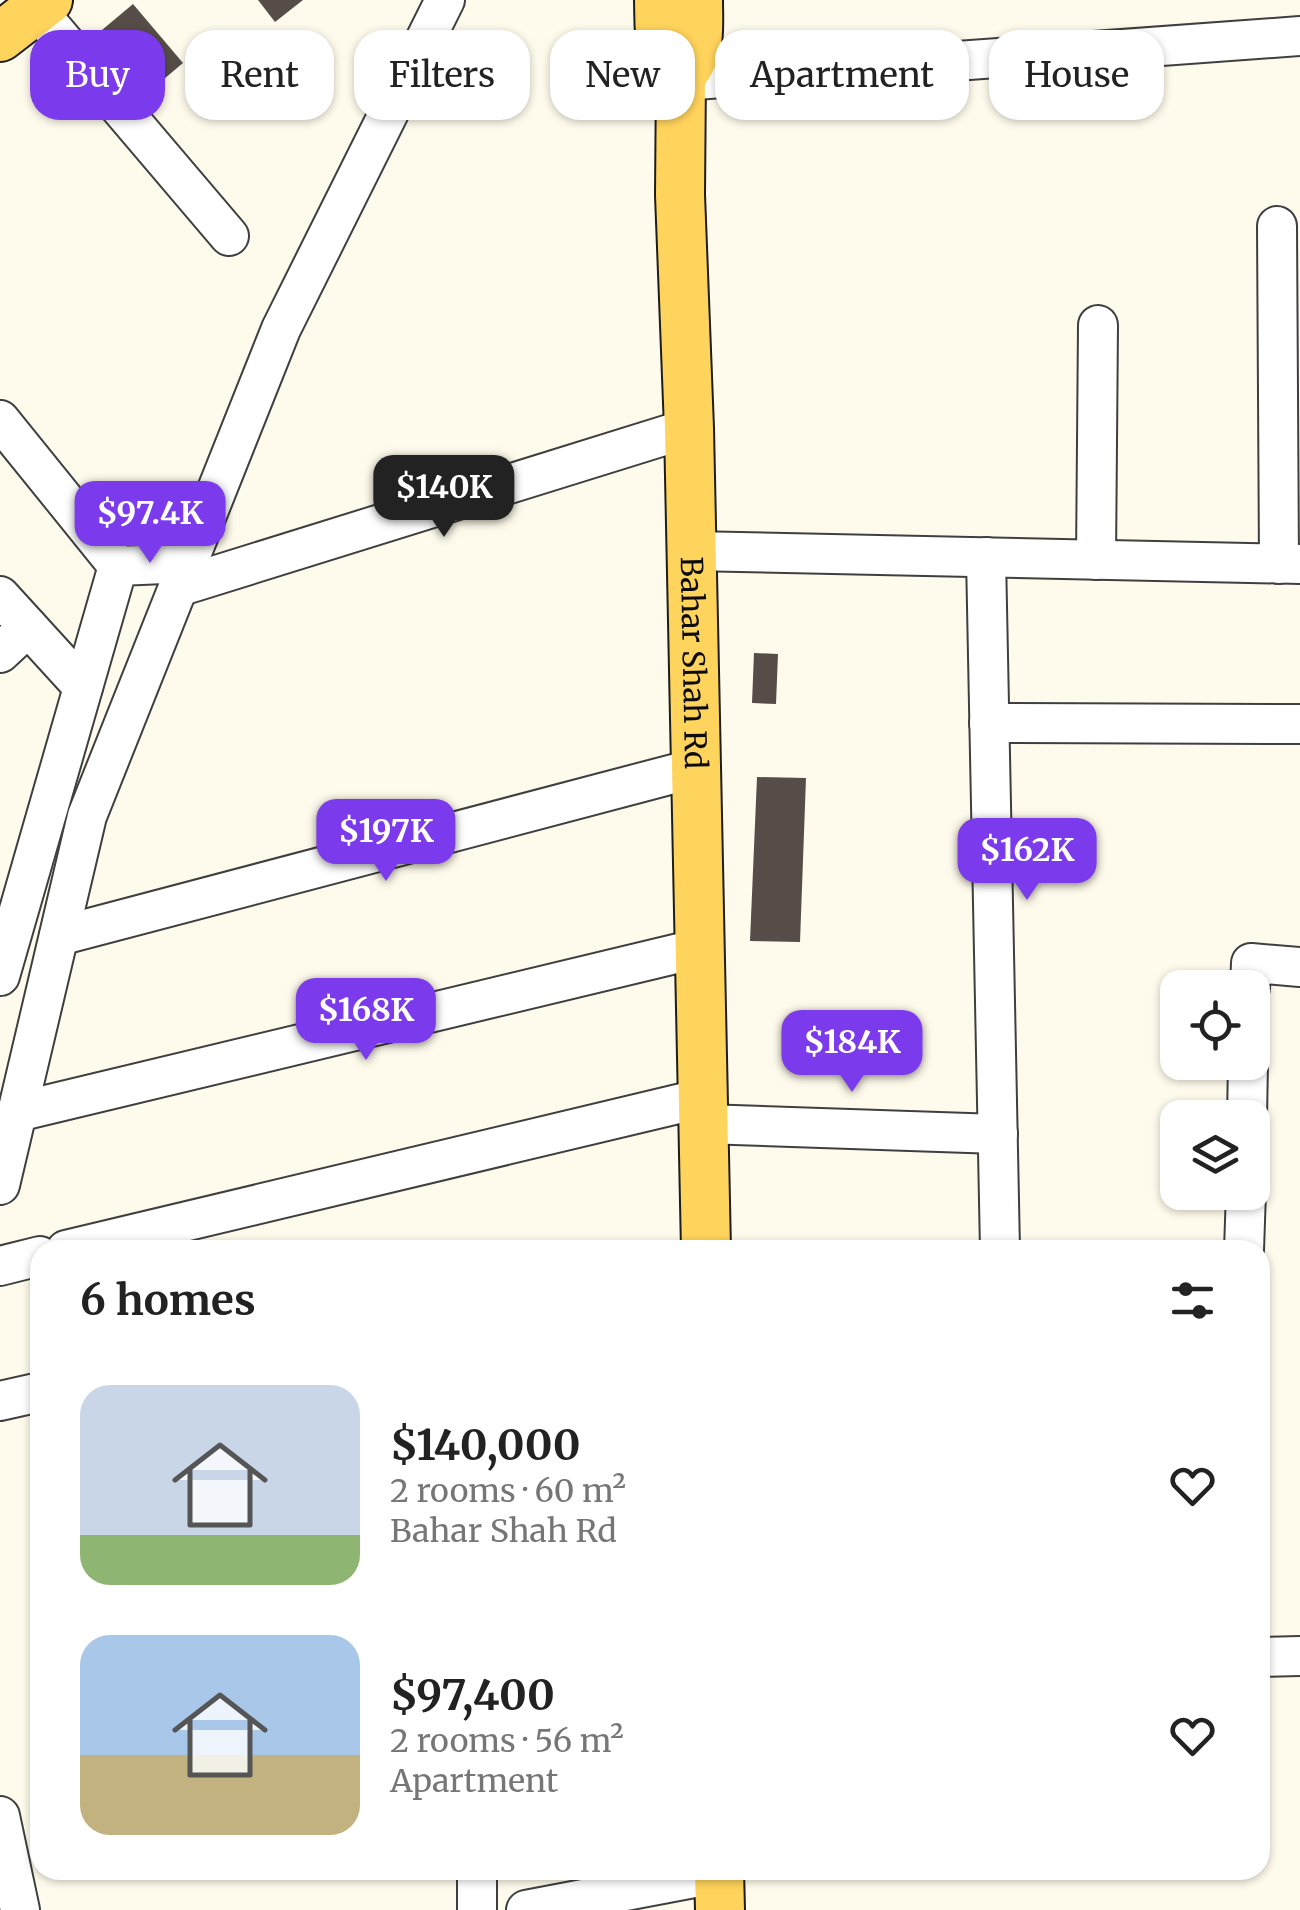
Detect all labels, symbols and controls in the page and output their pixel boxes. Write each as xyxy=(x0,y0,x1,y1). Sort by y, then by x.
chip: Buy xyxy=(30,30,165,120)
chip: Rent xyxy=(185,30,334,120)
chip: Filters xyxy=(354,30,530,120)
chip: New xyxy=(550,30,695,120)
chip: Apartment xyxy=(715,30,969,120)
chip: House xyxy=(989,30,1164,120)
pin: $140K xyxy=(374,455,514,540)
text: $140K xyxy=(395,467,493,507)
pin: $97.4K xyxy=(69,481,231,566)
text: $97.4K xyxy=(97,493,203,533)
street label: Bahar Shah Rd xyxy=(673,556,715,769)
pin: $197K xyxy=(316,799,456,884)
text: $197K xyxy=(338,811,434,851)
pin: $162K xyxy=(957,818,1097,903)
text: $162K xyxy=(980,830,1074,870)
map controls xyxy=(1160,970,1270,1210)
button: locate xyxy=(1160,970,1270,1080)
pin: $168K xyxy=(296,978,436,1063)
text: $168K xyxy=(318,990,414,1030)
pin: $184K xyxy=(782,1010,922,1095)
text: $184K xyxy=(803,1022,901,1062)
button: layers xyxy=(1160,1100,1270,1210)
icon: filters xyxy=(1165,1273,1220,1328)
text: 6 homes xyxy=(80,1274,256,1326)
text: $140,000 xyxy=(390,1419,581,1471)
icon: home xyxy=(160,1425,280,1545)
icon: heart xyxy=(1165,1458,1220,1513)
text: 2 rooms · 60 m² xyxy=(390,1471,626,1511)
text: Bahar Shah Rd xyxy=(390,1511,617,1551)
text: $97,400 xyxy=(390,1669,555,1721)
icon: home xyxy=(160,1675,280,1795)
icon: heart xyxy=(1165,1708,1220,1763)
text: 2 rooms · 56 m² xyxy=(390,1721,624,1761)
text: Apartment xyxy=(390,1761,558,1801)

